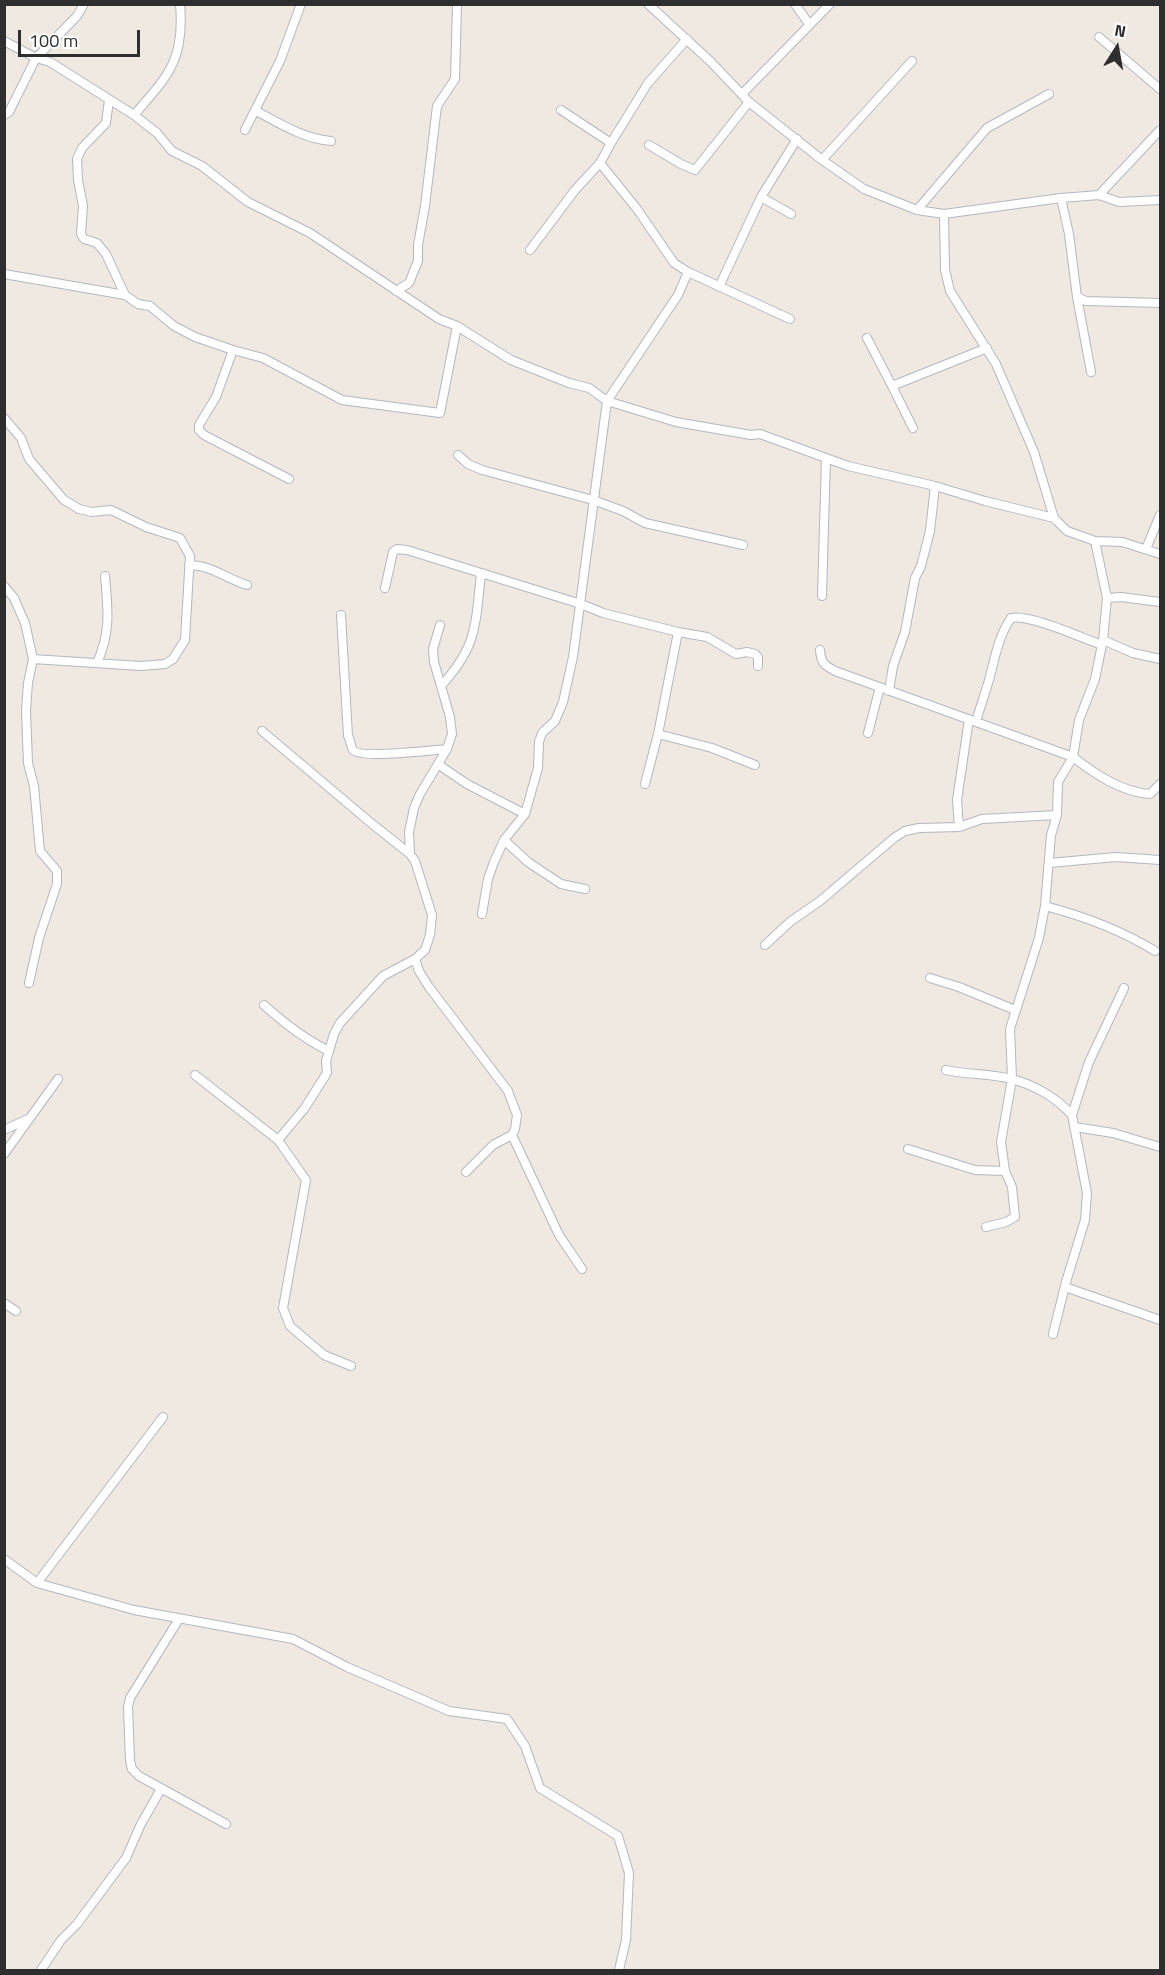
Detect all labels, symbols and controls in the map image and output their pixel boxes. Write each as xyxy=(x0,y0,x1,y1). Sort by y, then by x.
text: N xyxy=(1113,17,1128,43)
scale bar xyxy=(21,18,142,56)
north arrow xyxy=(1087,18,1147,78)
text: 100 m xyxy=(29,27,78,54)

